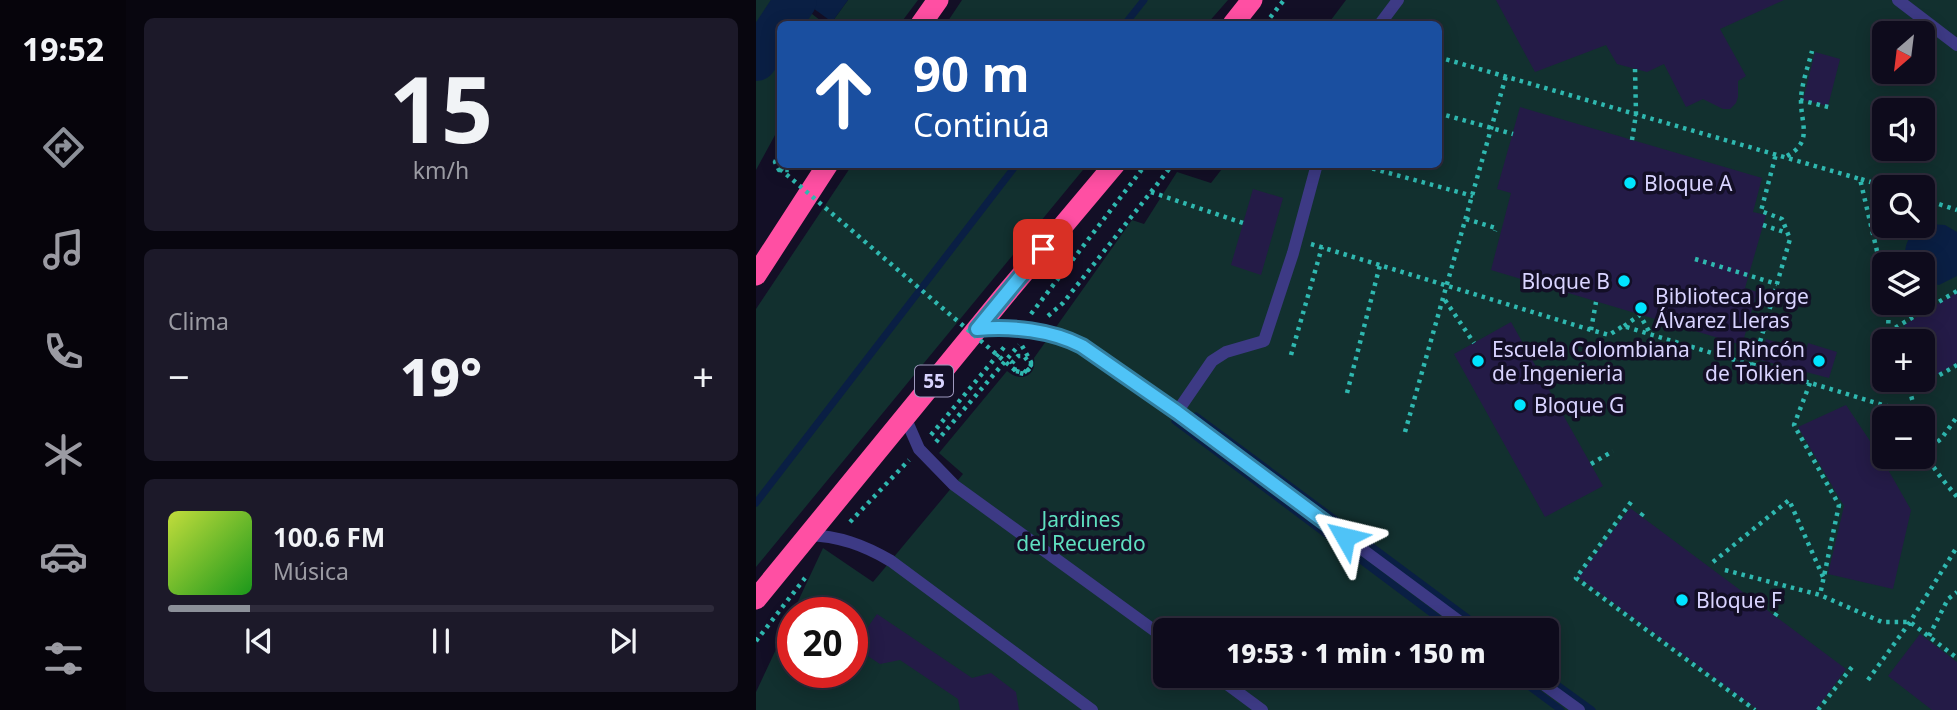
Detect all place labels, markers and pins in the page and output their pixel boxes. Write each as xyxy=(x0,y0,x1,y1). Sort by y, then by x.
place label: Bloque A xyxy=(1644,169,1733,197)
marker: Bloque A xyxy=(1622,175,1638,191)
pin xyxy=(1013,219,1073,279)
place label: Bloque B xyxy=(1521,267,1610,295)
marker: Bloque B xyxy=(1616,273,1632,289)
place label: Biblioteca Jorge Álvarez Lleras xyxy=(1655,282,1809,334)
marker: Biblioteca Jorge Álvarez Lleras xyxy=(1633,300,1649,316)
place label: Escuela Colombiana de Ingenieria xyxy=(1492,335,1690,387)
place label: El Rincón de Tolkien xyxy=(1705,335,1805,387)
marker: Escuela Colombiana de Ingenieria xyxy=(1470,353,1486,369)
marker: El Rincón de Tolkien xyxy=(1811,353,1827,369)
place label: Bloque G xyxy=(1534,391,1624,419)
marker: Bloque G xyxy=(1512,397,1528,413)
place label: Bloque F xyxy=(1696,586,1782,614)
marker: Bloque F xyxy=(1674,592,1690,608)

